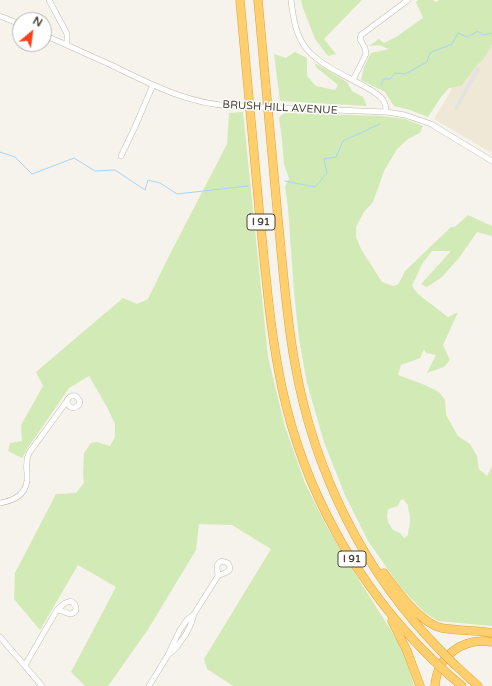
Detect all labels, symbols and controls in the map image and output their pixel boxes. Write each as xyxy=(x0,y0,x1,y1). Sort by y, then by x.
north arrow xyxy=(12,12,52,52)
text: N xyxy=(31,14,45,30)
street label: BRUSH HILL AVENUE xyxy=(222,98,338,118)
road number: I 91 xyxy=(247,214,275,230)
road number: I 91 xyxy=(338,551,366,567)

